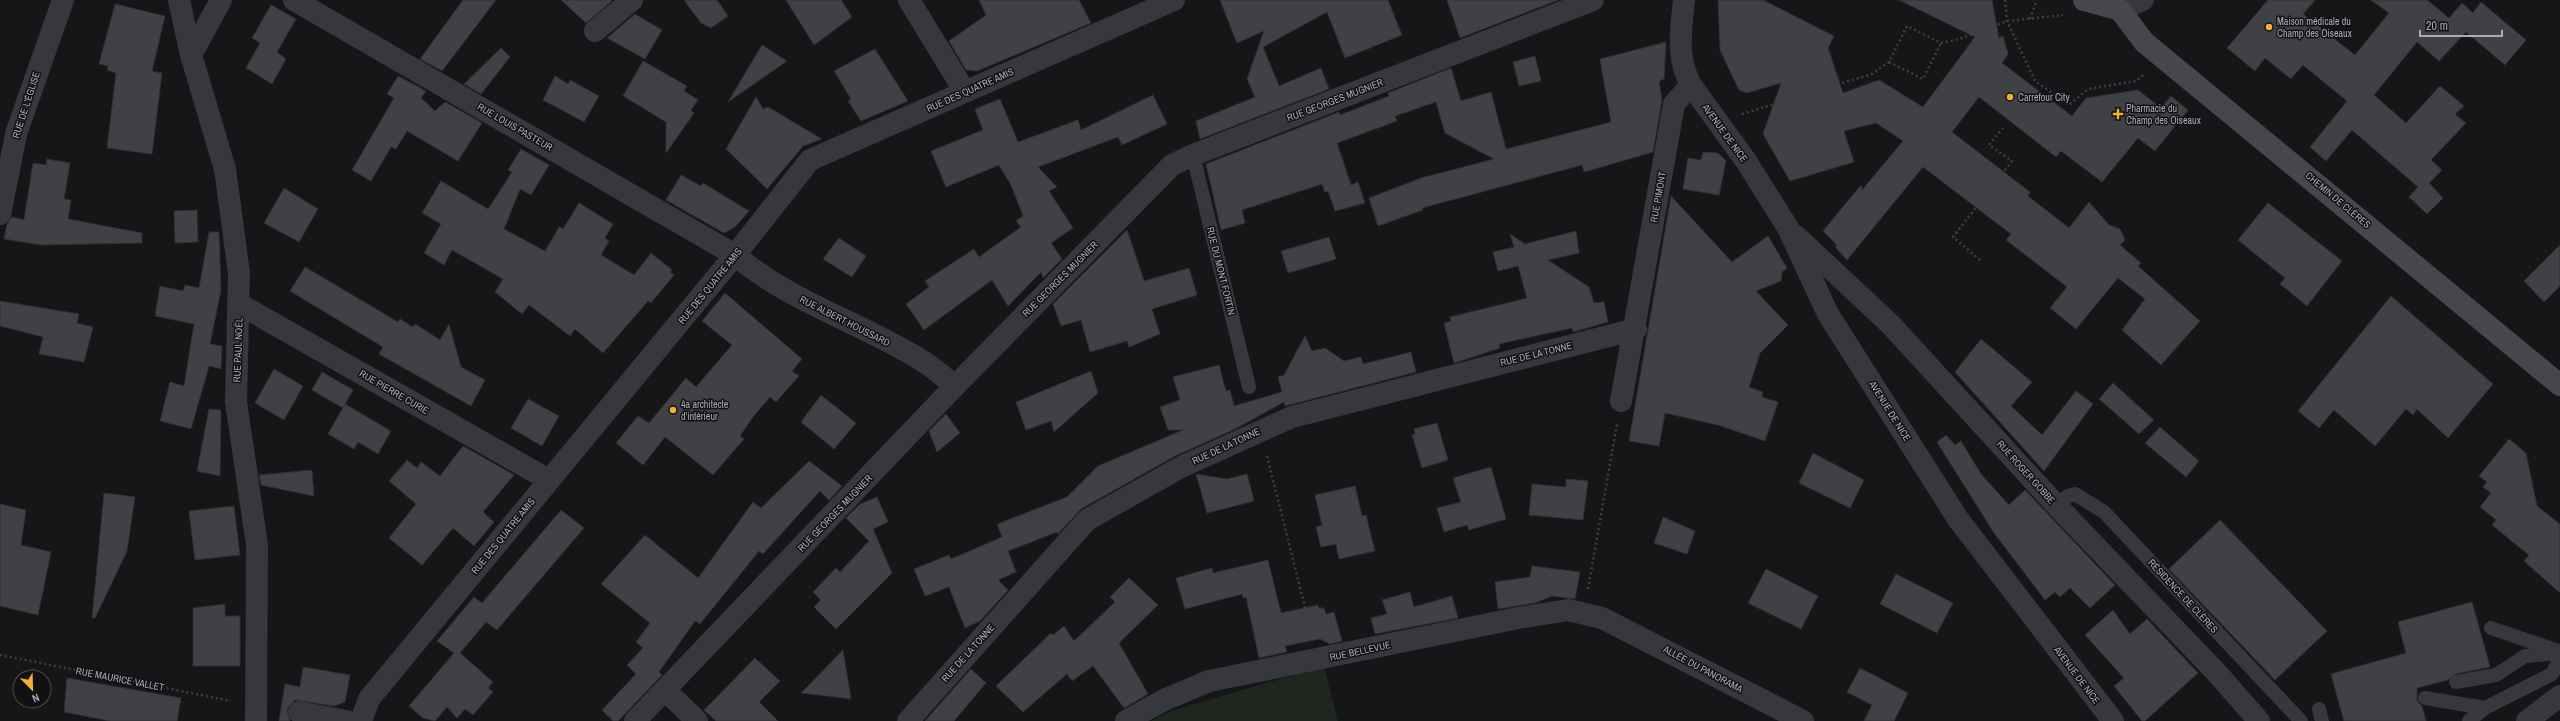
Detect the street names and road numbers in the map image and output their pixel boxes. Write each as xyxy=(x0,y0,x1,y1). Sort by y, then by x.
street label: RUE DES QUATRE AMIS xyxy=(924,65,1016,115)
street label: RUE DE L'ÉGLISE xyxy=(9,70,43,140)
street label: RUE GEORGES MUGNIER xyxy=(1285,76,1385,124)
street label: RUE LOUIS PASTEUR xyxy=(475,100,555,154)
street label: AVENUE DE NICE xyxy=(1699,101,1750,165)
street label: CHEMIN DE CLÈRES xyxy=(2303,169,2374,231)
street label: RUE PIMONT xyxy=(1647,171,1669,223)
street label: RUE DU MONT FORTIN xyxy=(1204,226,1238,316)
street label: RUE GEORGES MUGNIER xyxy=(1019,238,1101,320)
street label: RUE DES QUATRE AMIS xyxy=(675,245,745,327)
street label: RUE ALBERT HOUSSARD xyxy=(798,293,892,349)
street label: RUE PAUL NOËL xyxy=(230,317,246,383)
street label: RUE DE LA TONNE xyxy=(1499,339,1573,369)
street label: RUE PIERRE CURIE xyxy=(357,367,431,417)
street label: AVENUE DE NICE xyxy=(1866,378,1914,444)
street label: RUE DE LA TONNE xyxy=(1190,425,1262,467)
street label: RUE ROGER GOBBE xyxy=(1994,438,2058,506)
street label: RUE GEORGES MUGNIER xyxy=(795,472,875,554)
street label: RUE DES QUATRE AMIS xyxy=(468,495,538,577)
street label: RÉSIDENCE DE CLÈRES xyxy=(2145,556,2221,636)
street label: RUE DE LA TONNE xyxy=(939,621,997,685)
street label: RUE BELLEVUE xyxy=(1328,638,1392,664)
street label: ALLÉE DU PANORAMA xyxy=(1660,642,1745,696)
street label: AVENUE DE NICE xyxy=(2051,643,2103,706)
street label: RUE MAURICE VALLET xyxy=(75,664,165,694)

